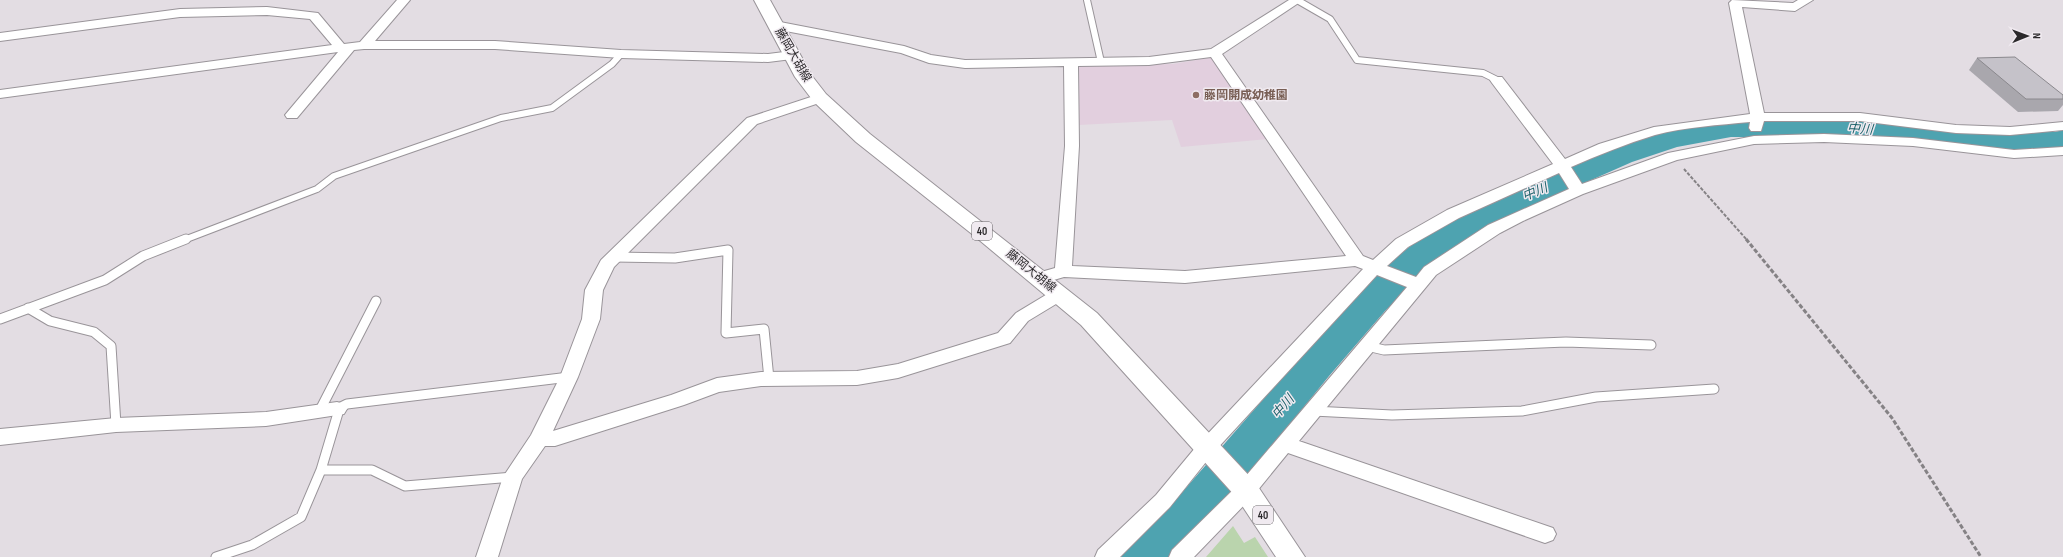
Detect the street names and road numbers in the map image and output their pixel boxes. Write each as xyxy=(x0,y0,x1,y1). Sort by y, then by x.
street label: 藤岡大胡線 xyxy=(772,25,814,85)
road number: 40 xyxy=(972,222,992,240)
street label: 藤岡大胡線 xyxy=(1003,246,1059,296)
road number: 40 xyxy=(1253,506,1273,524)

